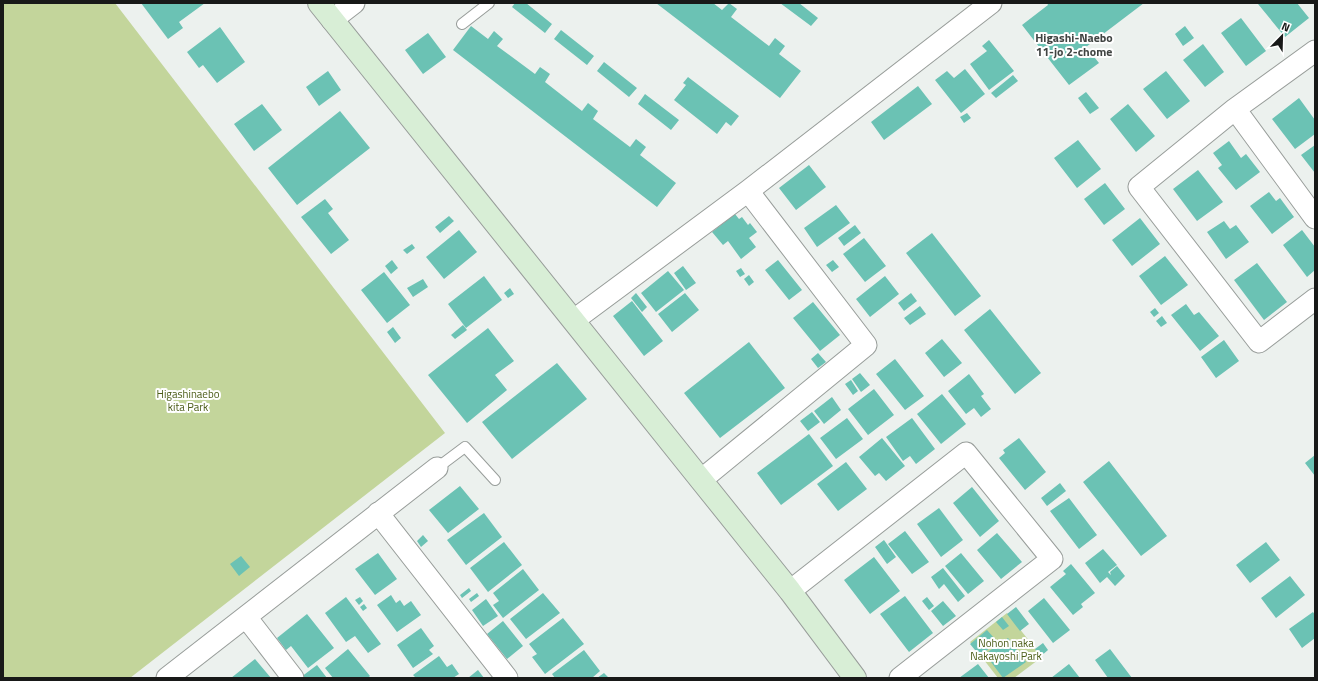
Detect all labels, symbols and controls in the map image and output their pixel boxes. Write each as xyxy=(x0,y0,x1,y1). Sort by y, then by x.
north arrow xyxy=(1262,16,1302,56)
text: N xyxy=(1279,18,1293,36)
district label: Higashi-Naebo 11-jo 2-chome xyxy=(1035,28,1113,61)
park label: Higashinaebo kita Park xyxy=(157,386,220,415)
park label: Nohon naka Nakayoshi Park xyxy=(970,635,1043,664)

